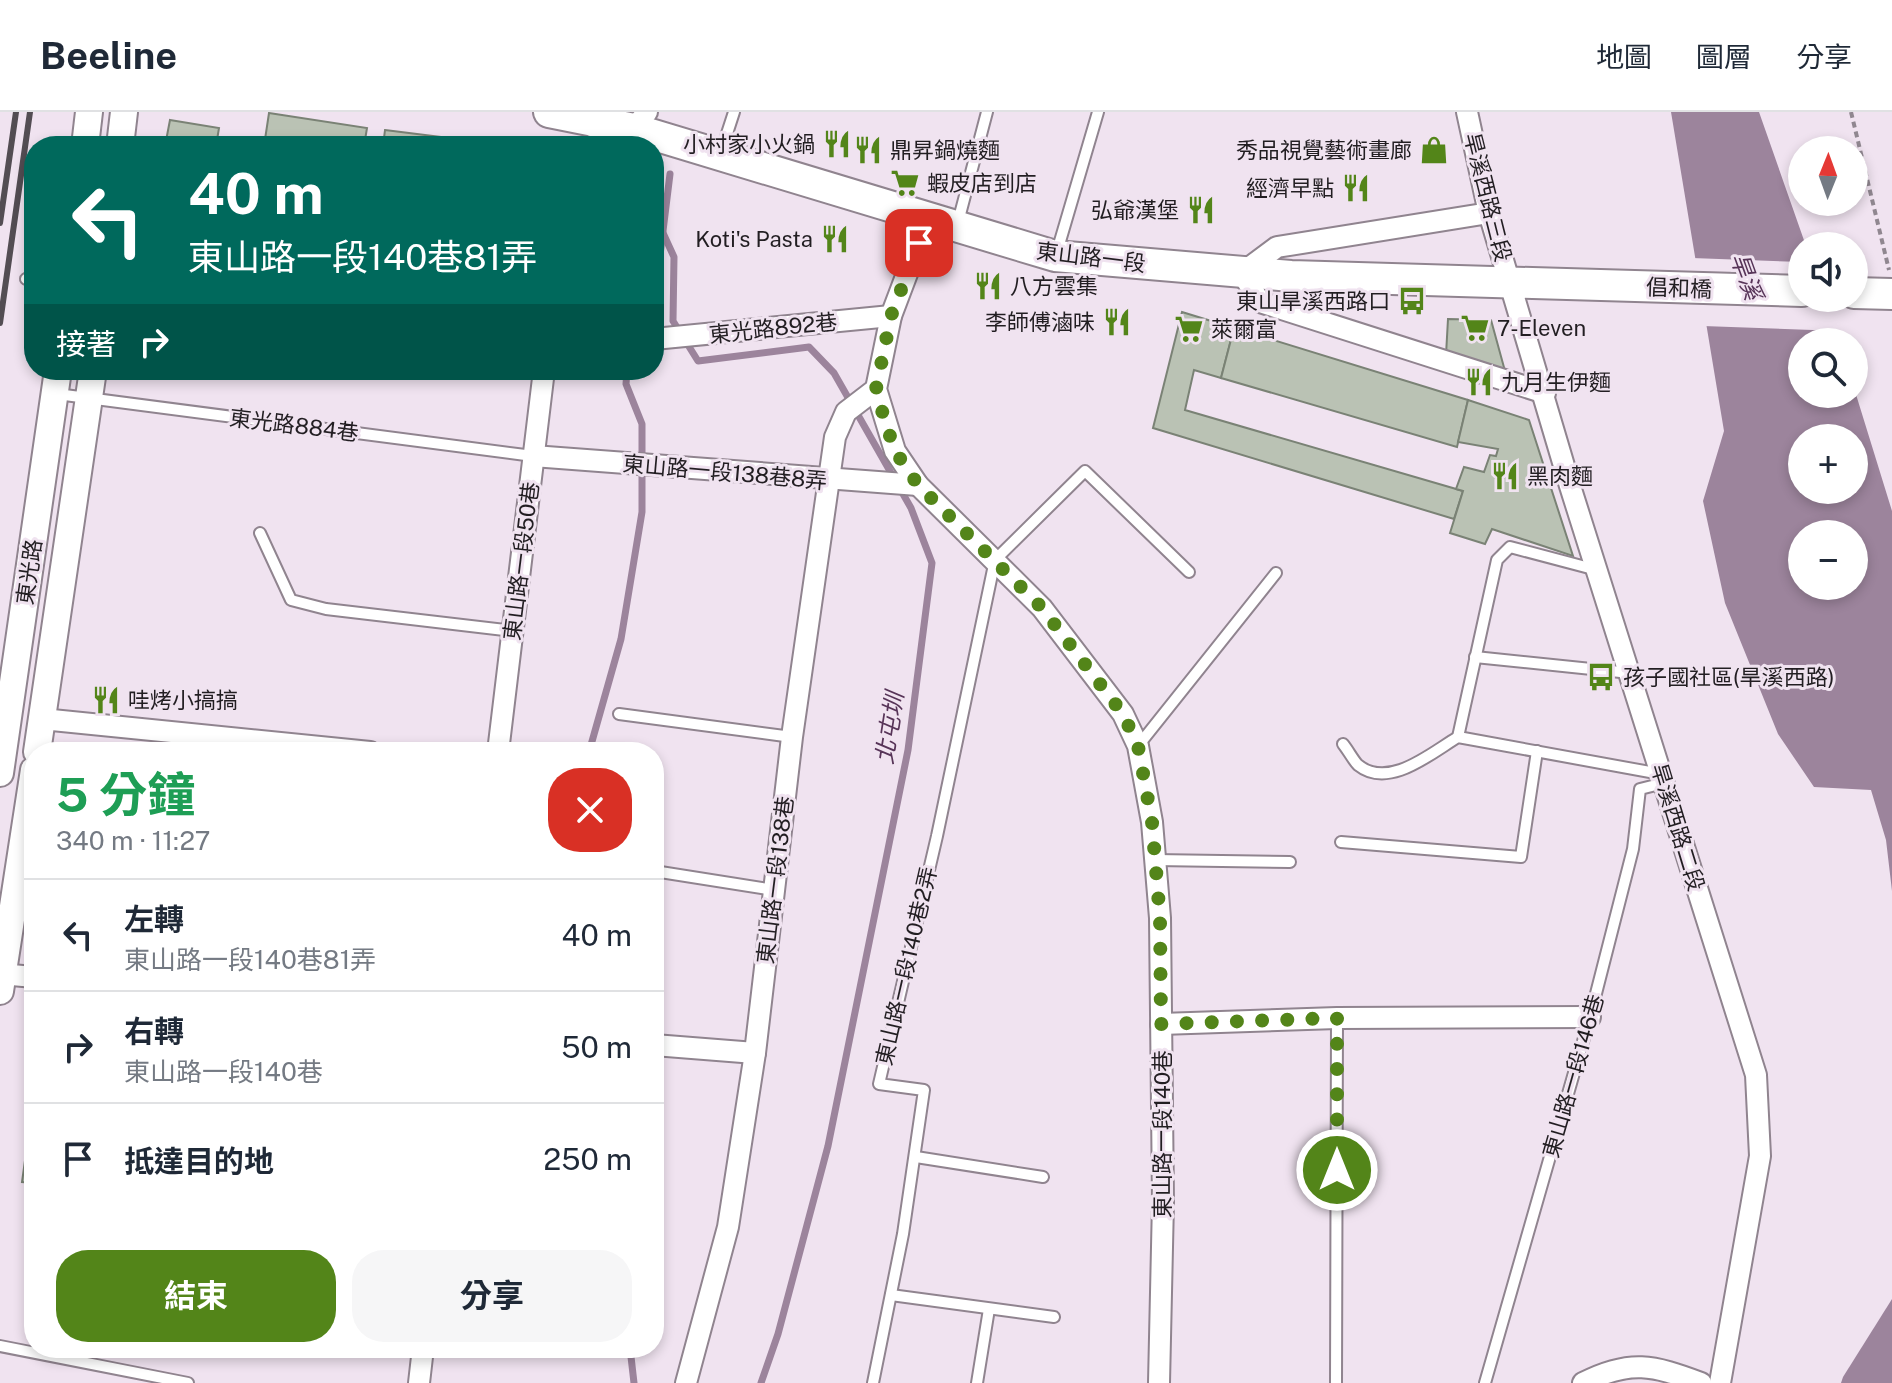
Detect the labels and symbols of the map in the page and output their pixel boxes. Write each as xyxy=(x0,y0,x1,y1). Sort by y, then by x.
restaurant icon: 小村家小火鍋 xyxy=(822,129,852,159)
street label: 旱溪西路三段 xyxy=(1459,130,1517,264)
place label: 小村家小火鍋 xyxy=(683,131,815,157)
restaurant icon: 鼎昇鍋燒麵 xyxy=(853,135,883,165)
shop icon: 秀品視覺藝術畫廊 xyxy=(1419,135,1449,165)
north arrow xyxy=(1788,136,1868,216)
place label: 鼎昇鍋燒麵 xyxy=(890,137,1000,163)
place label: 秀品視覺藝術畫廊 xyxy=(1236,137,1412,163)
supermarket icon: 蝦皮店到店 xyxy=(890,168,920,198)
place label: 蝦皮店到店 xyxy=(927,170,1037,196)
restaurant icon: 經濟早點 xyxy=(1341,173,1371,203)
place label: 經濟早點 xyxy=(1246,175,1334,201)
restaurant icon: 弘爺漢堡 xyxy=(1186,195,1216,225)
place label: 弘爺漢堡 xyxy=(1091,197,1179,223)
pin xyxy=(885,209,953,277)
restaurant icon: Koti's Pasta xyxy=(820,224,850,254)
place label: Koti's Pasta xyxy=(695,226,813,252)
street label: 東山路一段 xyxy=(1035,237,1147,277)
water label: 旱溪 xyxy=(1726,249,1769,306)
restaurant icon: 八方雲集 xyxy=(973,271,1003,301)
place label: 八方雲集 xyxy=(1010,273,1098,299)
street label: 倡和橋 xyxy=(1646,274,1712,302)
bus stop icon: 東山旱溪西路口 xyxy=(1397,286,1427,316)
place label: 東山旱溪西路口 xyxy=(1236,288,1390,314)
restaurant icon: 李師傅滷味 xyxy=(1102,307,1132,337)
street label: 東光路892巷 xyxy=(708,308,838,348)
place label: 李師傅滷味 xyxy=(985,309,1095,335)
supermarket icon: 7-Eleven xyxy=(1460,313,1490,343)
supermarket icon: 萊爾富 xyxy=(1174,314,1204,344)
place label: 7-Eleven xyxy=(1497,315,1586,341)
place label: 萊爾富 xyxy=(1211,316,1277,342)
restaurant icon: 九月生伊麵 xyxy=(1464,367,1494,397)
place label: 九月生伊麵 xyxy=(1501,369,1611,395)
street label: 東光路884巷 xyxy=(228,404,360,446)
street label: 東山路一段138巷8弄 xyxy=(622,450,828,494)
restaurant icon: 黑肉麵 xyxy=(1490,461,1520,491)
place label: 黑肉麵 xyxy=(1527,463,1593,489)
street label: 東山路一段50巷 xyxy=(498,480,544,642)
street label: 東光路 xyxy=(12,538,46,606)
bus stop icon: 孩子國社區(旱溪西路) xyxy=(1586,662,1616,692)
place label: 孩子國社區(旱溪西路) xyxy=(1623,664,1834,690)
restaurant icon: 哇烤小搞搞 xyxy=(91,685,121,715)
place label: 哇烤小搞搞 xyxy=(128,687,238,713)
water label: 北屯圳 xyxy=(870,687,909,766)
street label: 旱溪西路二段 xyxy=(1646,760,1710,894)
street label: 東山路一段138巷 xyxy=(752,795,798,965)
street label: 東山路一段140巷2弄 xyxy=(870,864,942,1068)
street label: 東山路一段146巷 xyxy=(1537,991,1609,1161)
street label: 東山路一段140巷 xyxy=(1149,1050,1175,1218)
position arrow xyxy=(1295,1128,1379,1212)

